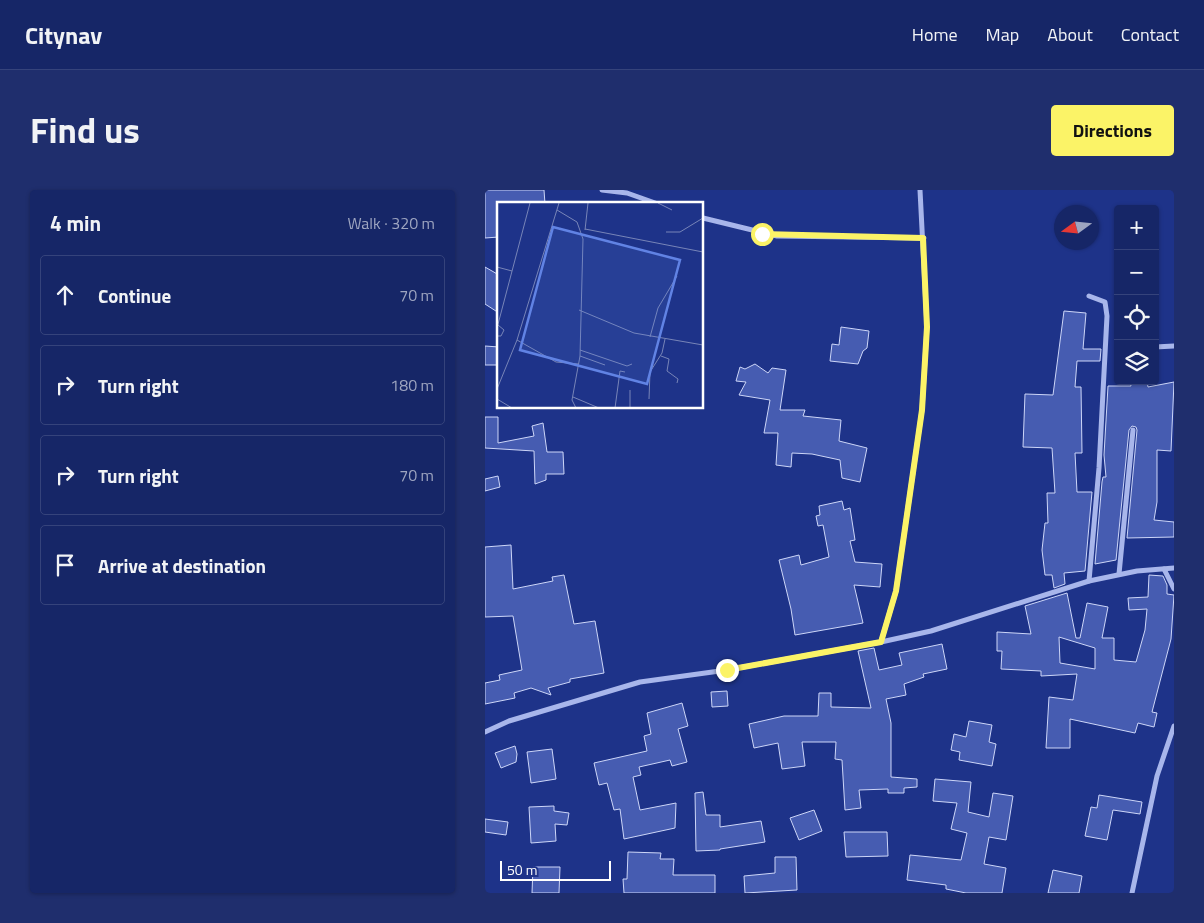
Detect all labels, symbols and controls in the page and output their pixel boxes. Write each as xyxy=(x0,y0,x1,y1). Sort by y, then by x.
text: Citynav xyxy=(25,17,102,53)
text: Home xyxy=(912,21,958,48)
text: Map xyxy=(986,21,1019,48)
text: About xyxy=(1047,21,1093,48)
text: Contact xyxy=(1121,21,1179,48)
text: Find us xyxy=(30,103,140,157)
button: Directions xyxy=(1051,105,1174,156)
inset map xyxy=(497,202,704,409)
north arrow xyxy=(1054,205,1099,250)
map controls xyxy=(1114,205,1159,385)
button: + xyxy=(1114,205,1159,250)
text: 4 min xyxy=(50,207,101,239)
text: Walk · 320 m xyxy=(347,211,435,235)
route start xyxy=(751,223,774,246)
button: − xyxy=(1114,250,1159,295)
icon: ahead xyxy=(51,281,79,309)
text: Continue xyxy=(98,281,171,310)
text: 70 m xyxy=(399,283,434,307)
button: locate xyxy=(1114,295,1159,340)
button: layers xyxy=(1114,340,1159,385)
icon: right xyxy=(51,371,79,399)
text: Turn right xyxy=(98,371,179,400)
text: 180 m xyxy=(390,373,434,397)
icon: right xyxy=(51,461,79,489)
text: Turn right xyxy=(98,461,179,490)
text: 70 m xyxy=(399,463,434,487)
icon: arrive xyxy=(51,551,79,579)
text: Arrive at destination xyxy=(98,551,266,580)
route end xyxy=(716,659,739,682)
scale bar xyxy=(500,858,611,881)
text: 50 m xyxy=(507,859,537,880)

